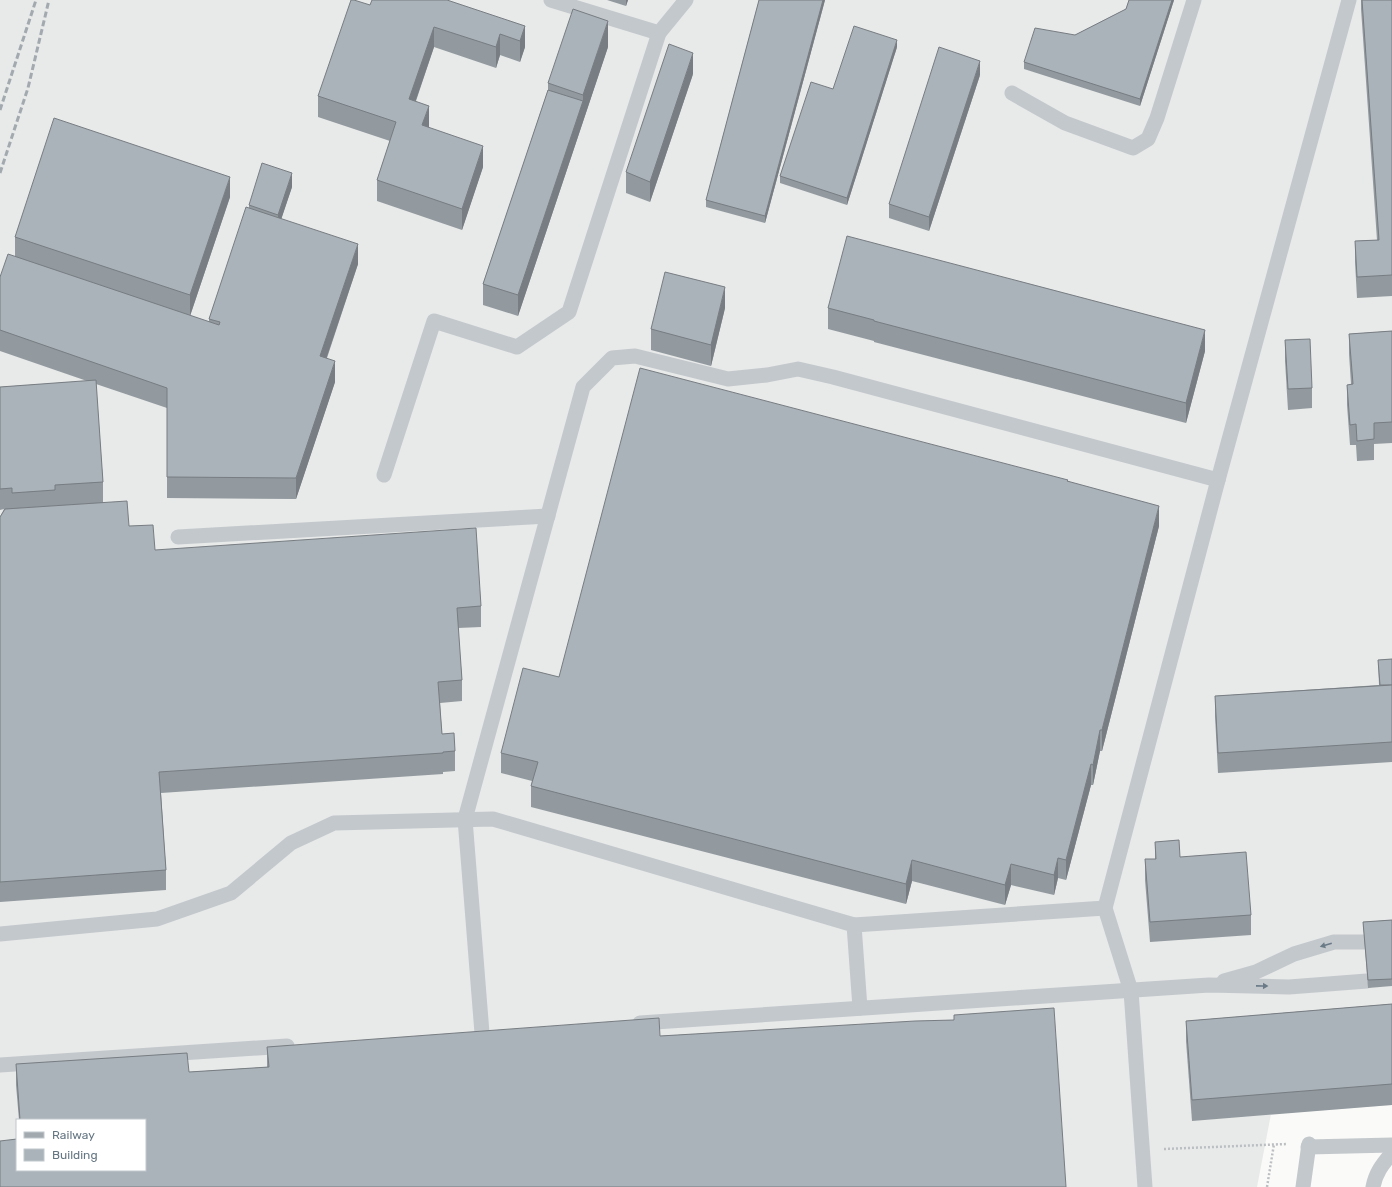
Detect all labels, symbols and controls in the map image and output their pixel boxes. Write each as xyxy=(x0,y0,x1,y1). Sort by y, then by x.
one-way arrow xyxy=(1319,942,1331,948)
one-way arrow xyxy=(1256,983,1269,989)
legend xyxy=(16,1119,146,1171)
text: Railway xyxy=(52,1128,95,1142)
text: Building xyxy=(52,1148,98,1162)

